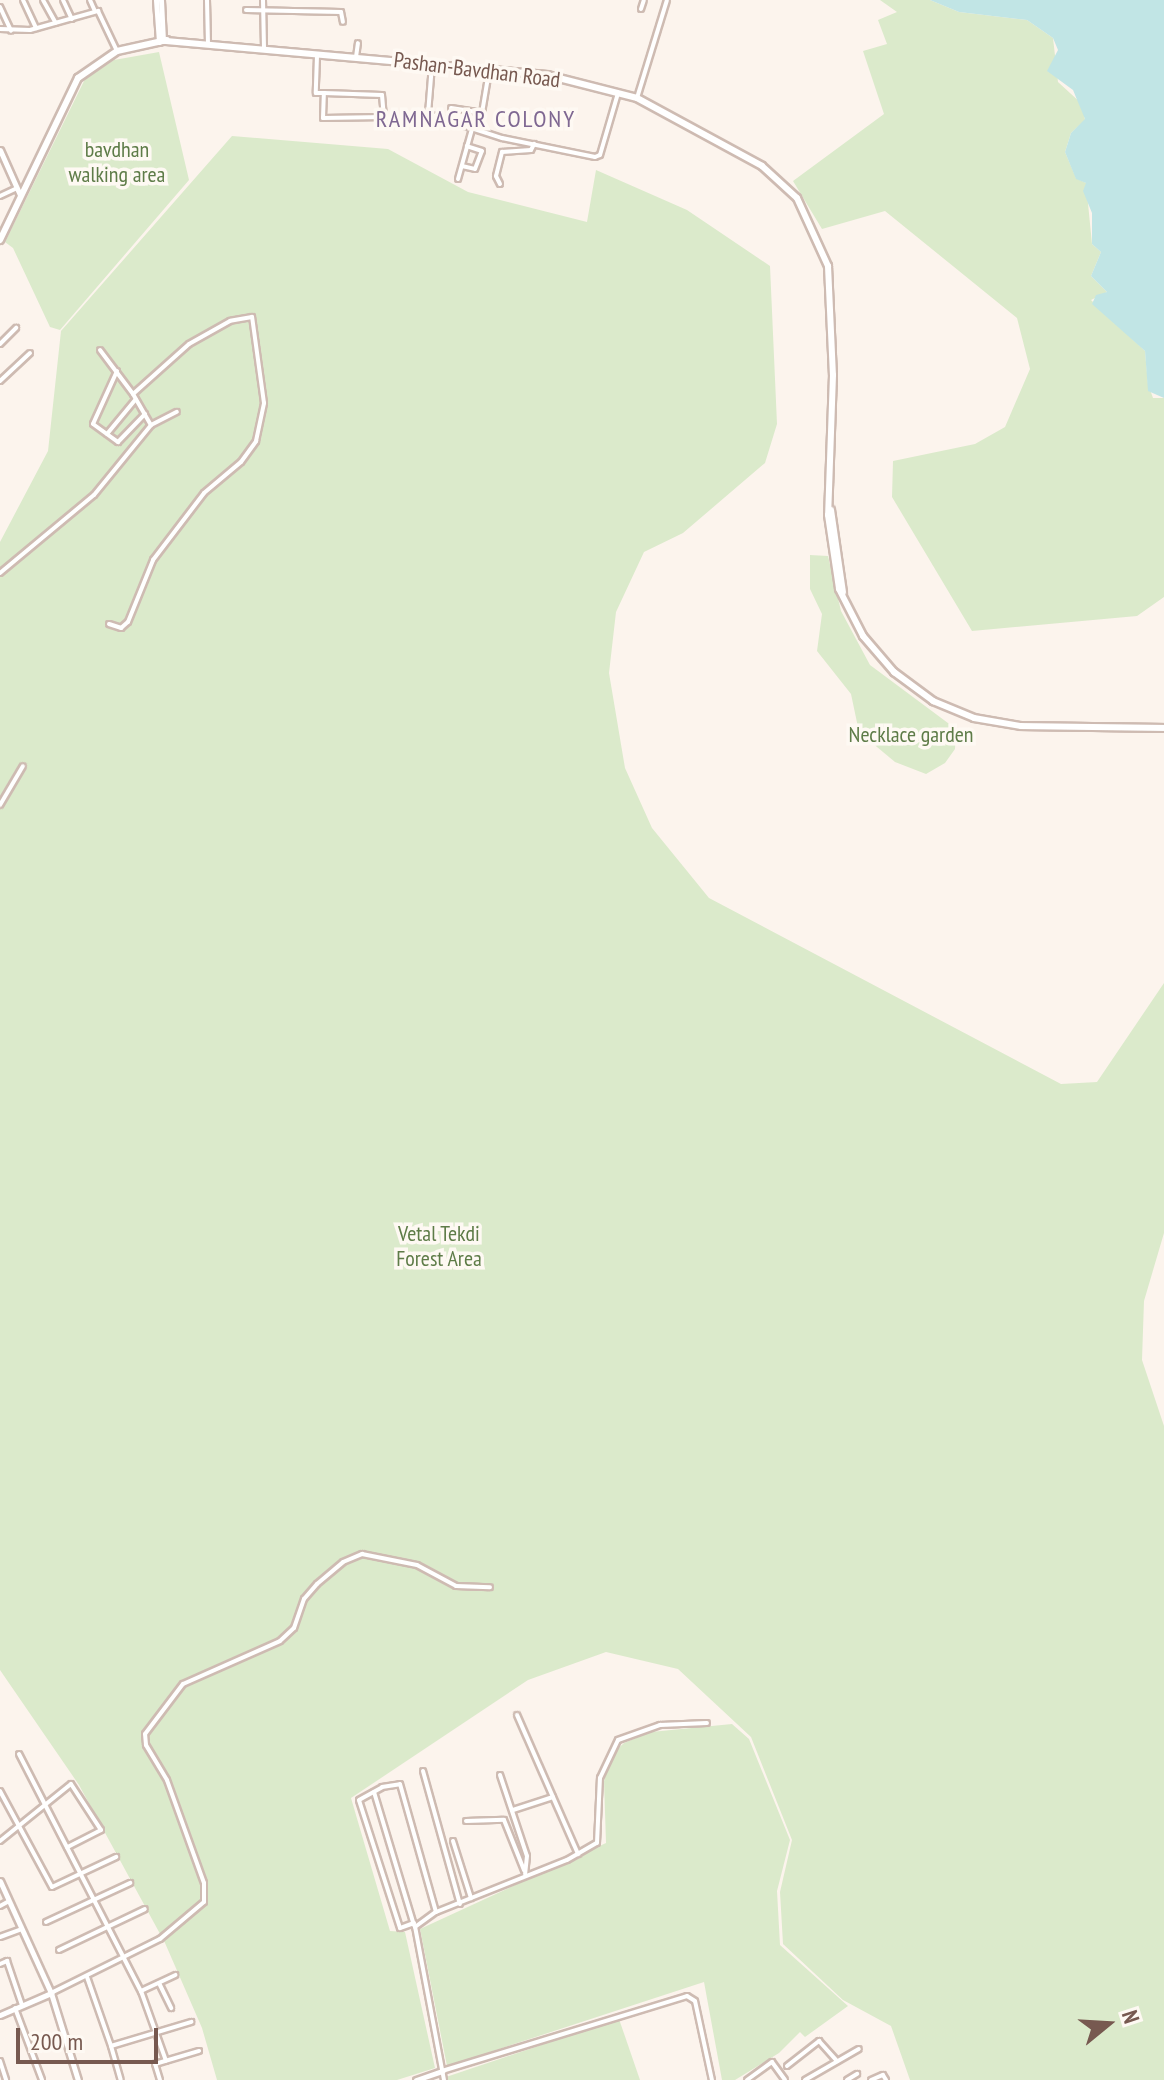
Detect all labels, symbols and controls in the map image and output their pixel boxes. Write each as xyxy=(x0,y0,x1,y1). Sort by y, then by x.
street label: Pashan-Bavdhan Road xyxy=(392,47,562,93)
district label: RAMNAGAR COLONY xyxy=(376,105,576,133)
park label: bavdhan walking area xyxy=(69,136,165,188)
park label: Necklace garden xyxy=(849,722,973,748)
park label: Vetal Tekdi Forest Area xyxy=(396,1220,482,1272)
north arrow xyxy=(1068,1984,1148,2064)
text: N xyxy=(1116,2007,1146,2027)
scale bar xyxy=(20,2012,162,2062)
text: 200 m xyxy=(30,2026,83,2057)

